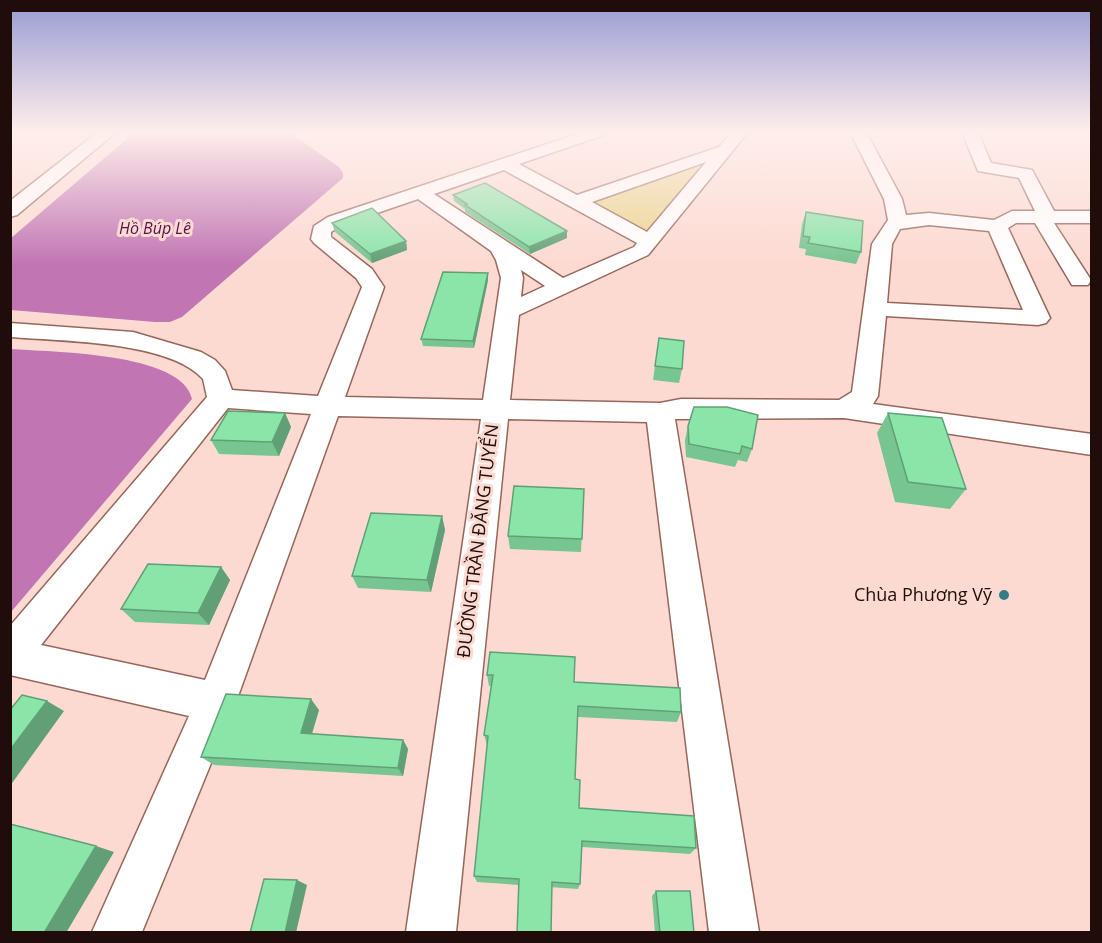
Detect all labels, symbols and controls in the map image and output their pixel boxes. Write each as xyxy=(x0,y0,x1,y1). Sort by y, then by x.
water label: Hồ Búp Lê xyxy=(119,217,191,239)
street label: ĐƯỜNG TRẦN ĐĂNG TUYỂN xyxy=(451,423,503,659)
place label: Chùa Phương Vỹ xyxy=(854,582,993,606)
marker: Chùa Phương Vỹ xyxy=(997,588,1011,602)

